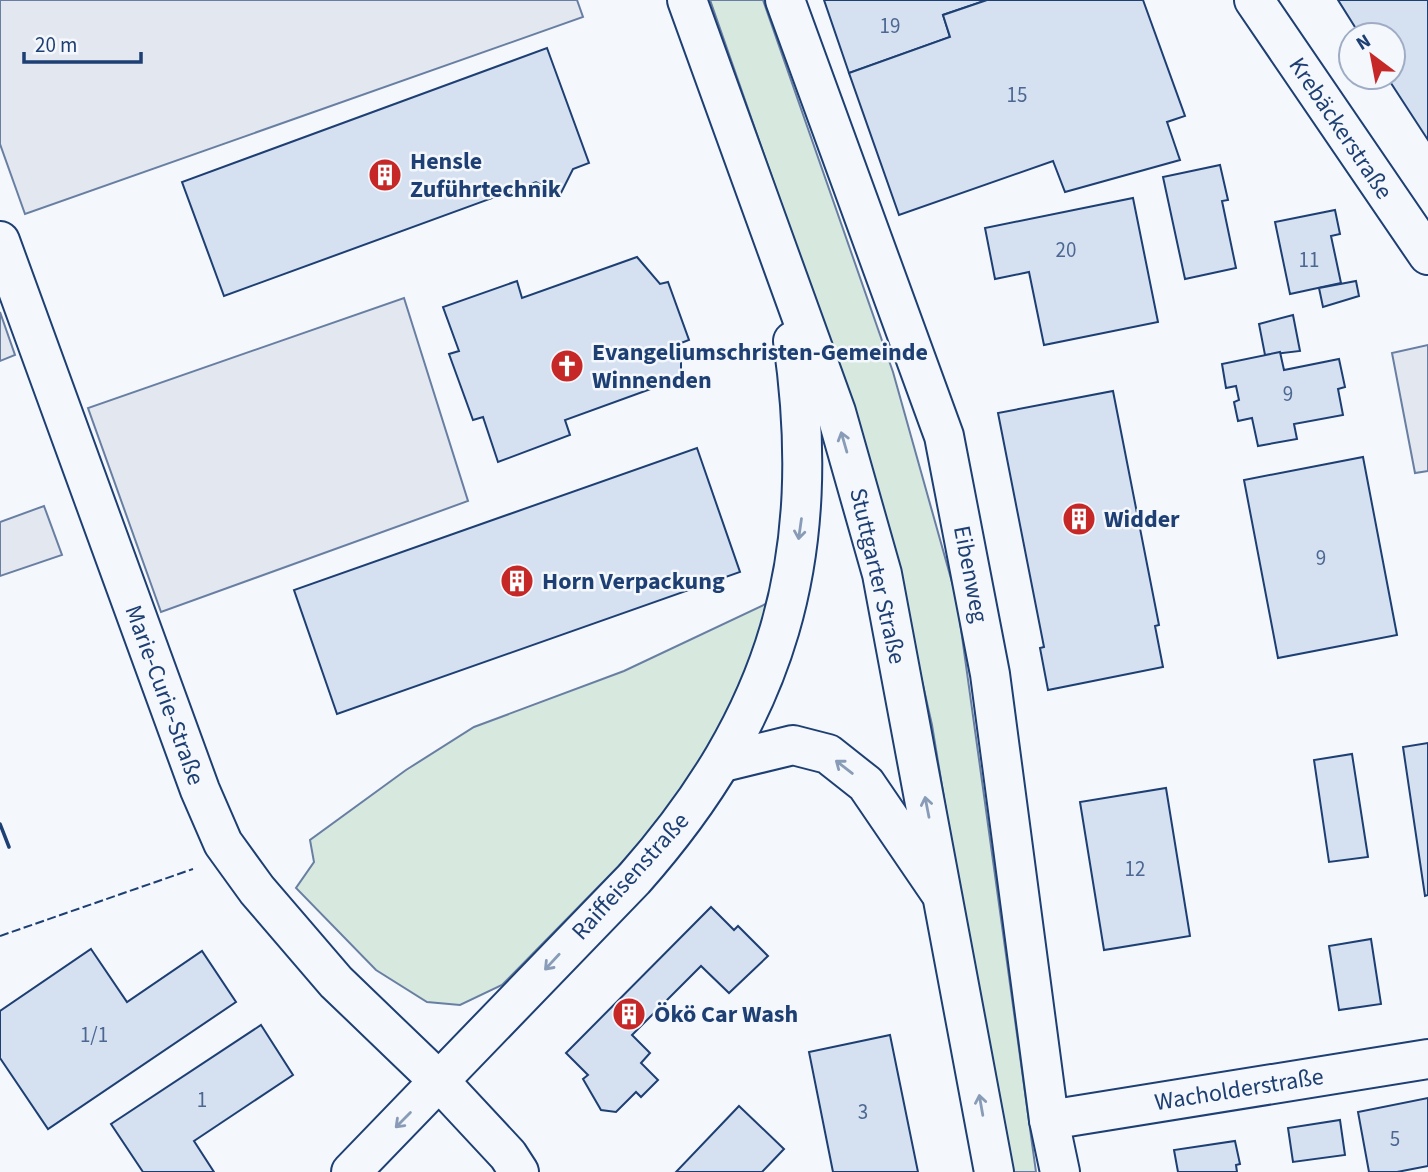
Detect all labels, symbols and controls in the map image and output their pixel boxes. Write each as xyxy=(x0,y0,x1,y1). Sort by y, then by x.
house number: 19 xyxy=(880,11,900,41)
scale bar xyxy=(24,21,142,65)
north arrow xyxy=(1337,21,1407,91)
text: N xyxy=(1351,28,1376,58)
text: 20 m xyxy=(35,30,77,60)
street label: Krebäckerstraße xyxy=(1280,50,1401,206)
house number: 15 xyxy=(1007,80,1027,110)
place label: Hensle Zuführtechnik xyxy=(410,144,562,207)
building icon: Hensle Zuführtechnik xyxy=(366,156,404,194)
house number: 20 xyxy=(1056,235,1076,265)
house number: 11 xyxy=(1299,245,1319,275)
place label: Evangeliumschristen-Gemeinde Winnenden xyxy=(592,335,928,398)
church icon: Evangeliumschristen-Gemeinde Winnenden xyxy=(548,347,586,385)
house number: 9 xyxy=(1283,379,1293,409)
one-way arrow xyxy=(837,431,850,453)
street label: Stuttgarter Straße xyxy=(840,485,915,668)
building icon: Widder xyxy=(1060,500,1098,538)
place label: Widder xyxy=(1104,502,1180,537)
one-way arrow xyxy=(793,517,806,540)
street label: Eibenweg xyxy=(944,523,997,625)
house number: 9 xyxy=(1316,543,1326,573)
building icon: Horn Verpackung xyxy=(498,562,536,600)
place label: Horn Verpackung xyxy=(542,564,725,599)
street label: Marie-Curie-Straße xyxy=(116,600,213,790)
one-way arrow xyxy=(835,759,854,774)
one-way arrow xyxy=(919,796,933,819)
street label: Raiffeisenstraße xyxy=(563,805,697,948)
house number: 12 xyxy=(1125,854,1145,884)
one-way arrow xyxy=(544,953,560,971)
building icon: Ökö Car Wash xyxy=(610,995,648,1033)
place label: Ökö Car Wash xyxy=(654,997,798,1032)
house number: 1/1 xyxy=(80,1020,108,1050)
street label: Wacholderstraße xyxy=(1152,1059,1326,1120)
house number: 1 xyxy=(197,1085,207,1115)
one-way arrow xyxy=(974,1094,988,1117)
house number: 3 xyxy=(858,1097,868,1127)
one-way arrow xyxy=(394,1111,411,1128)
house number: 5 xyxy=(1390,1124,1400,1154)

